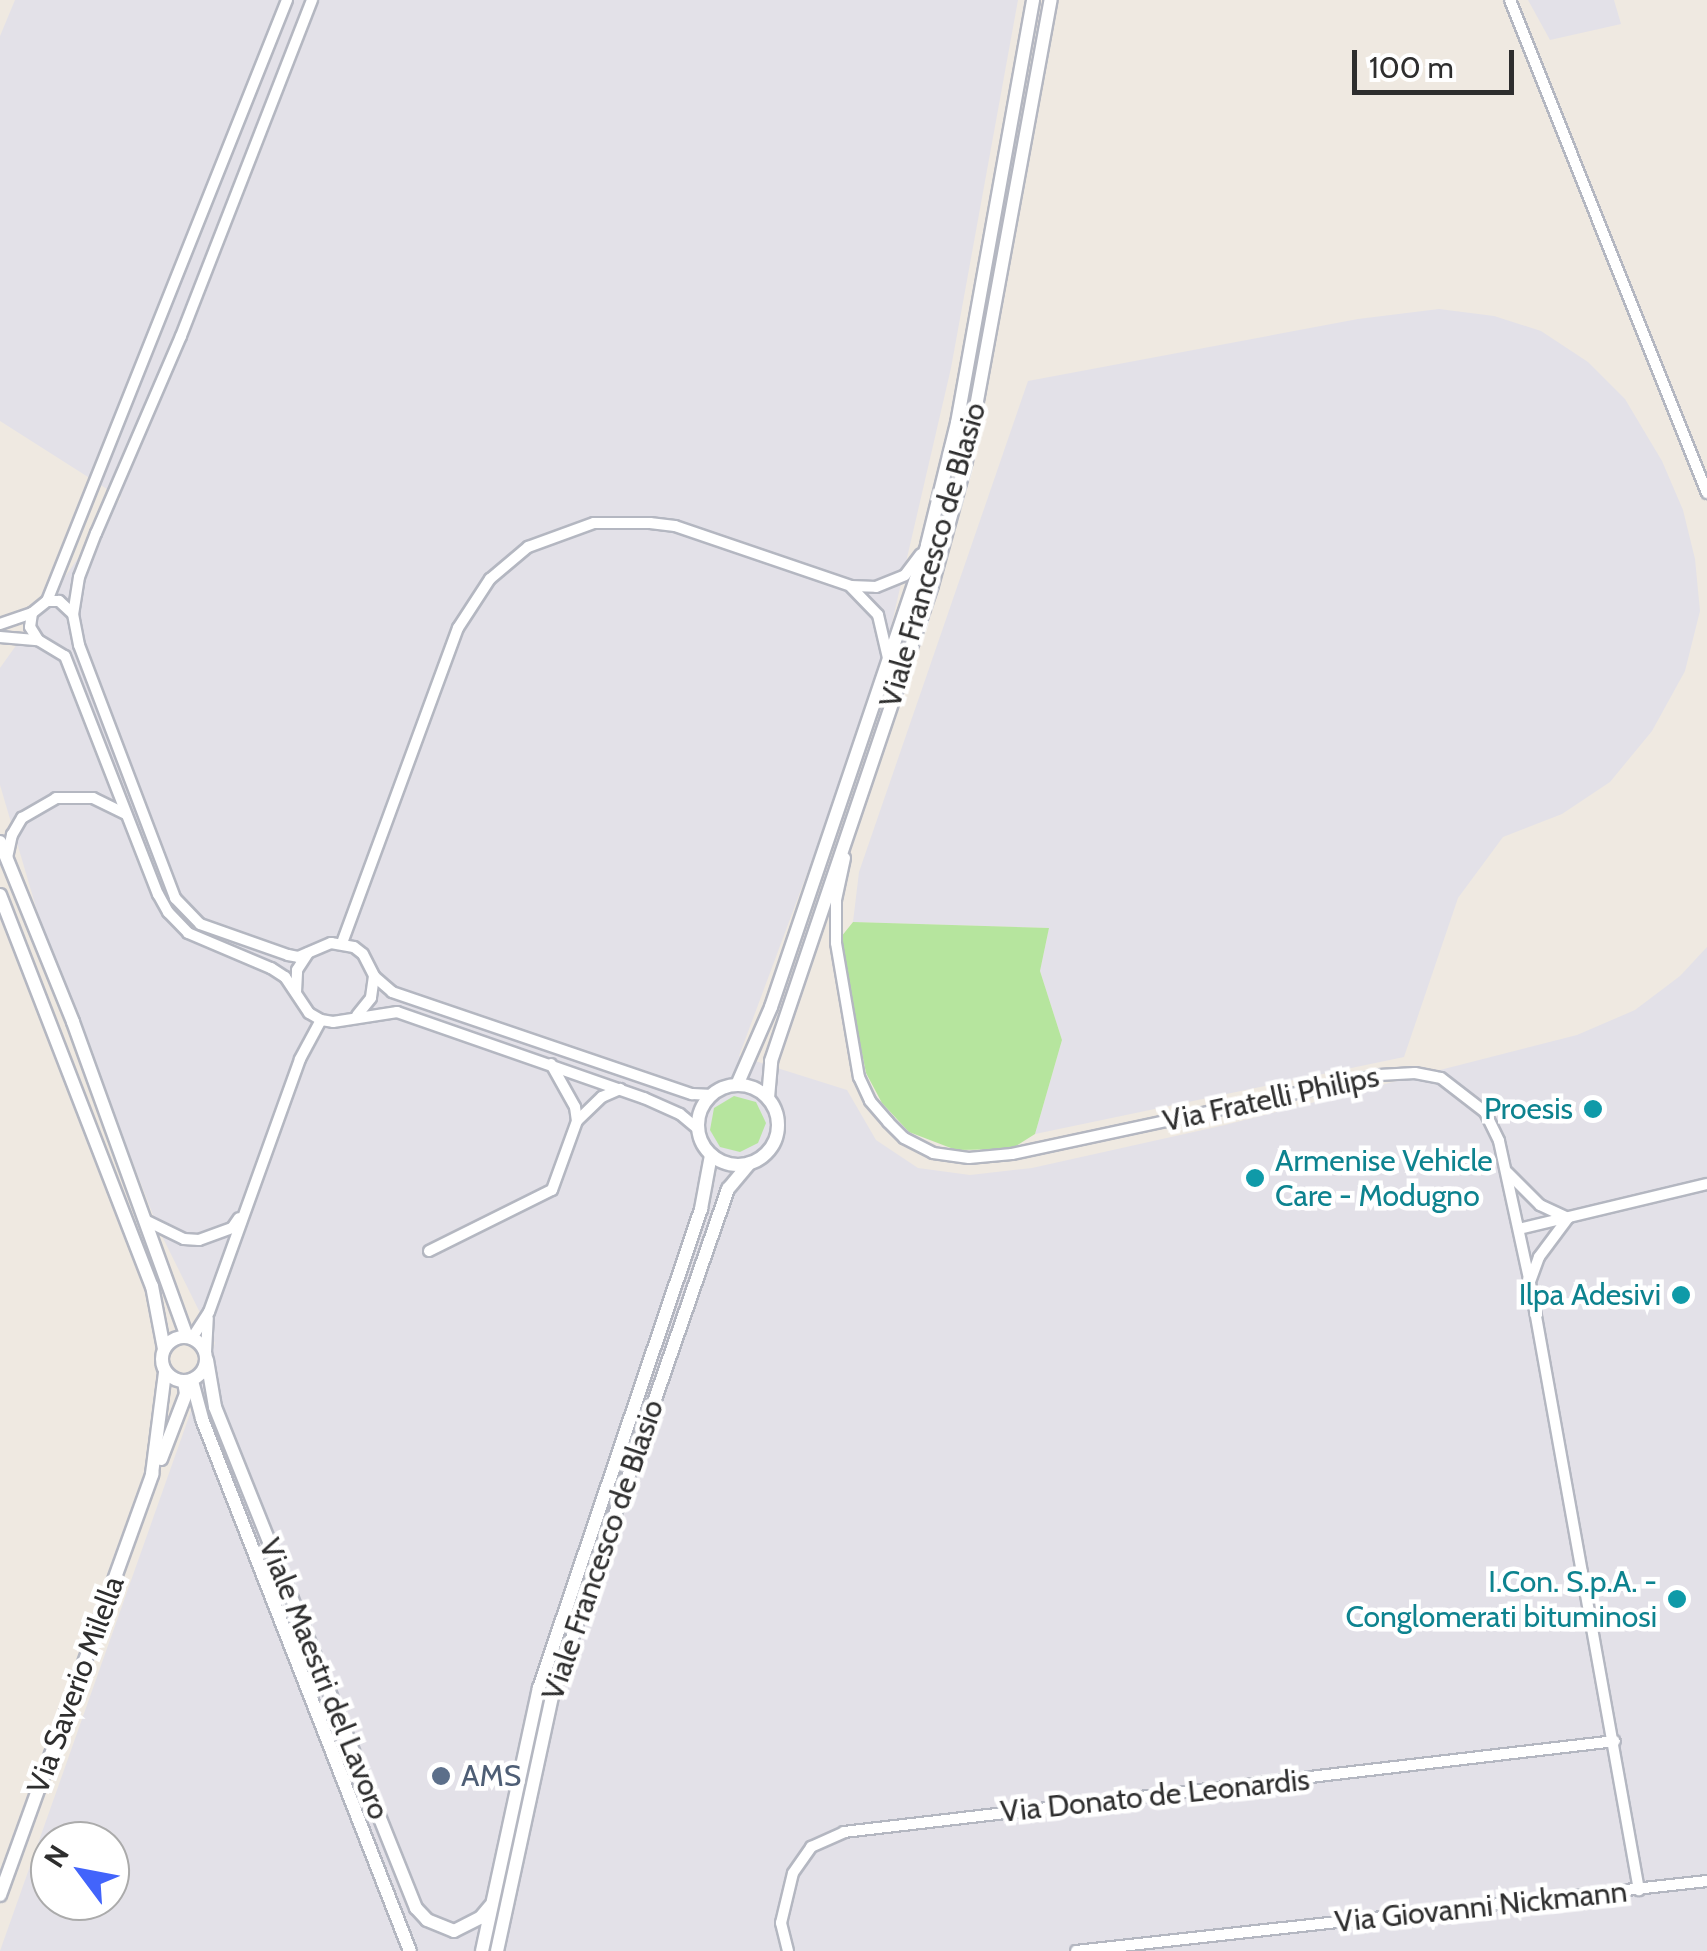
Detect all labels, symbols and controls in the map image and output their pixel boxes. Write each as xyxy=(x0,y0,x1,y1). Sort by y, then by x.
scale bar xyxy=(1357,30,1520,92)
text: 100 m xyxy=(1369,49,1454,86)
street label: Viale Francesco de Blasio xyxy=(872,398,994,712)
street label: Via Fratelli Philips xyxy=(1160,1059,1382,1139)
place label: Proesis xyxy=(1484,1091,1573,1127)
marker: Proesis xyxy=(1582,1098,1604,1120)
place label: Armenise Vehicle Care - Modugno xyxy=(1275,1143,1493,1214)
marker: Armenise Vehicle Care - Modugno xyxy=(1244,1167,1266,1189)
place label: Ilpa Adesivi xyxy=(1519,1277,1661,1313)
marker: Ilpa Adesivi xyxy=(1670,1284,1692,1306)
street label: Viale Francesco de Blasio xyxy=(535,1395,671,1705)
street label: Viale Maestri del Lavoro xyxy=(251,1533,397,1825)
place label: I.Con. S.p.A. - Conglomerati bituminosi xyxy=(1345,1564,1657,1634)
street label: Via Saverio Milella xyxy=(20,1571,132,1799)
marker: I.Con. S.p.A. - Conglomerati bituminosi xyxy=(1666,1588,1688,1610)
place label: AMS xyxy=(461,1758,521,1794)
street label: Via Donato de Leonardis xyxy=(999,1762,1311,1830)
marker: AMS xyxy=(430,1765,452,1787)
north arrow xyxy=(30,1821,130,1921)
text: N xyxy=(37,1839,76,1874)
street label: Via Giovanni Nickmann xyxy=(1333,1874,1629,1940)

